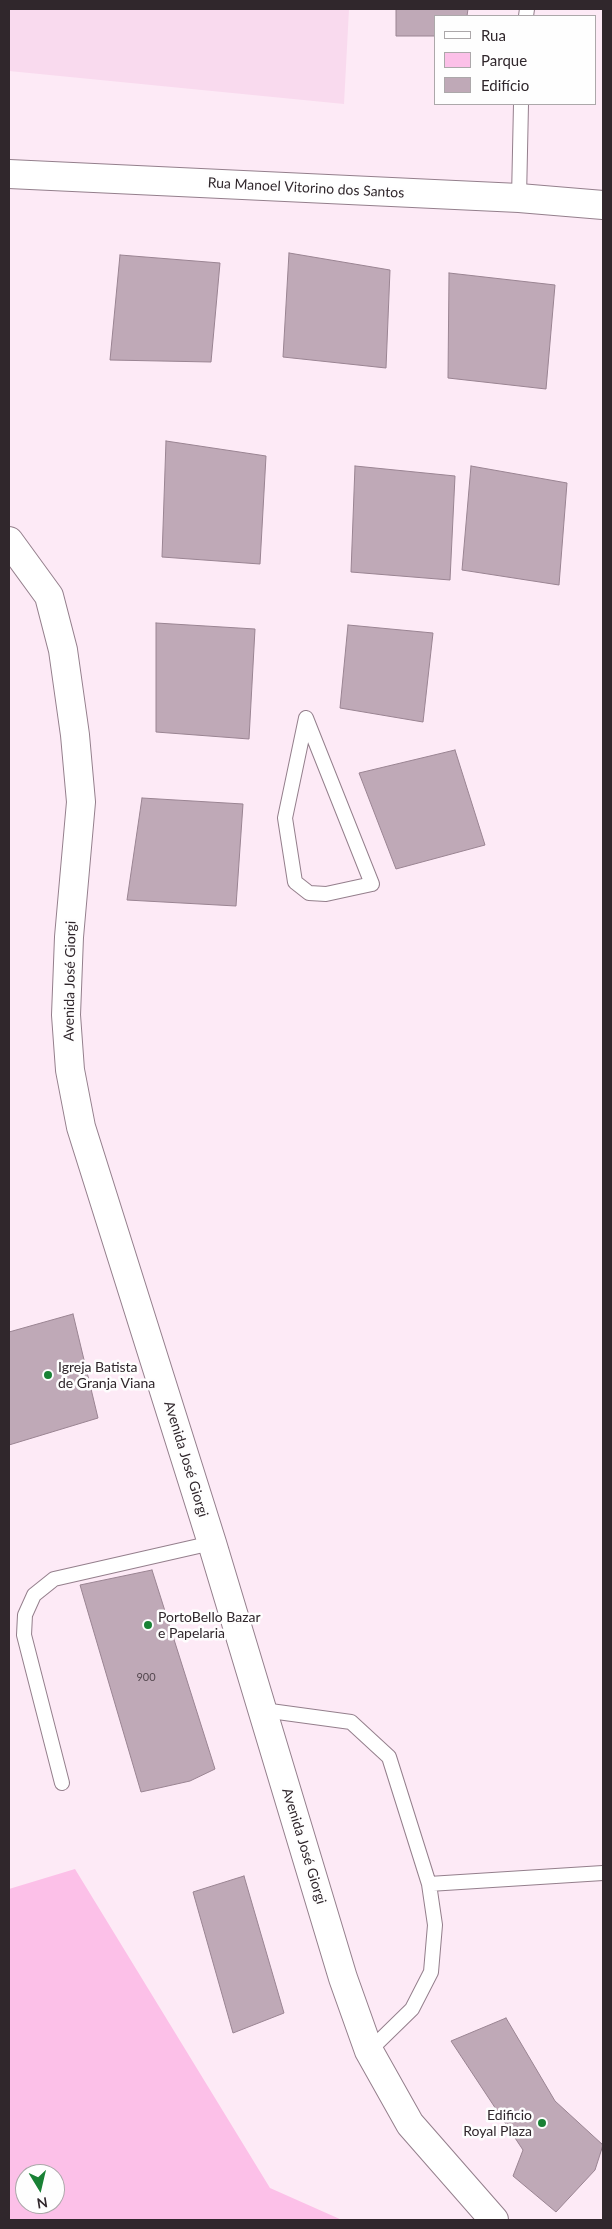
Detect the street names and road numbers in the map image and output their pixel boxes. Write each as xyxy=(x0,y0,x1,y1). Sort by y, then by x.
street label: Rua Manoel Vitorino dos Santos xyxy=(207,174,405,202)
street label: Avenida José Giorgi xyxy=(61,921,79,1041)
street label: Avenida José Giorgi xyxy=(160,1399,212,1519)
street label: Avenida José Giorgi xyxy=(278,1786,330,1906)

